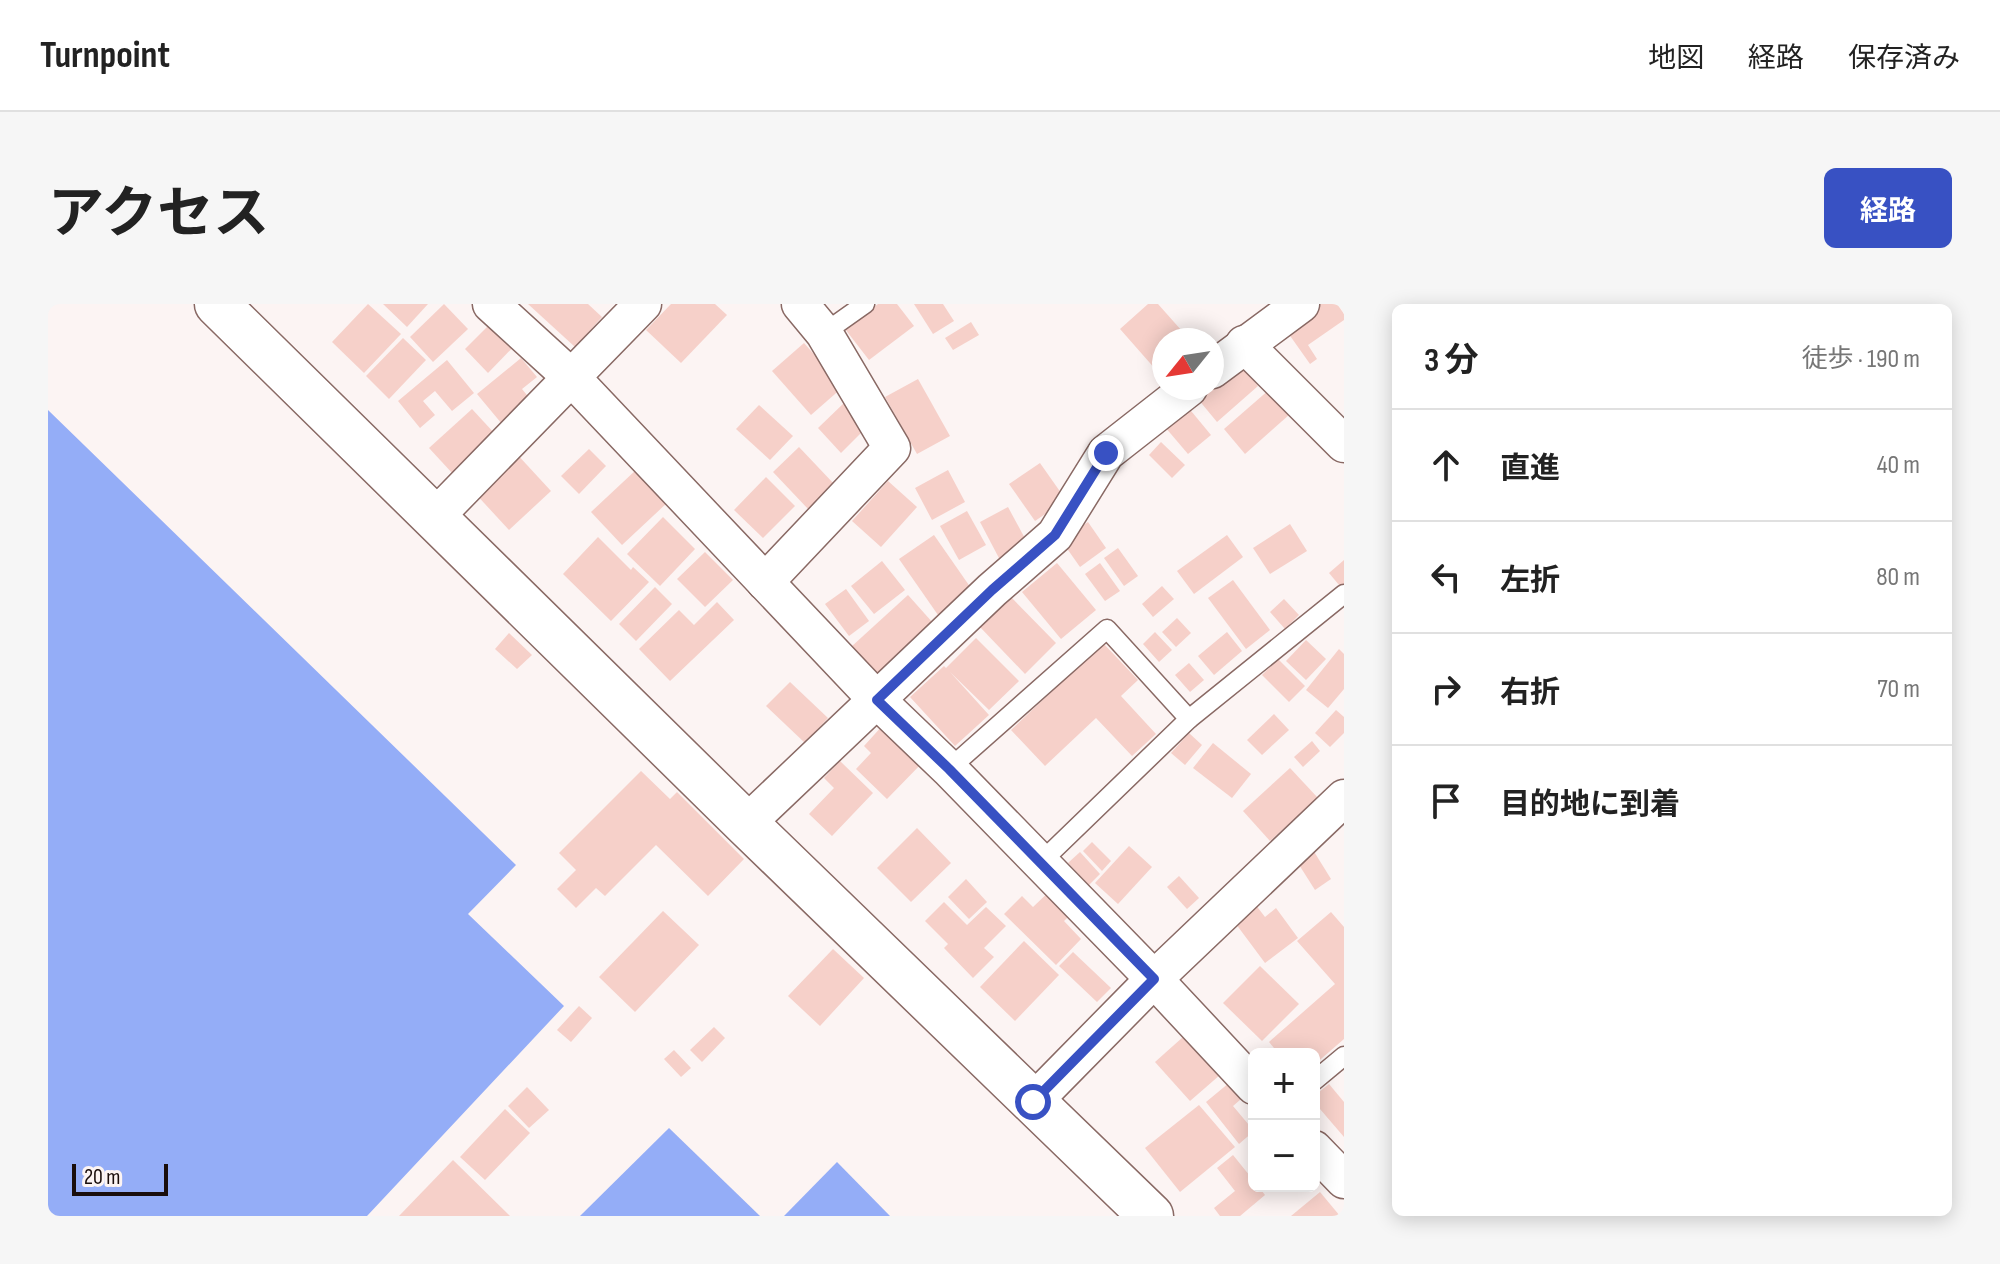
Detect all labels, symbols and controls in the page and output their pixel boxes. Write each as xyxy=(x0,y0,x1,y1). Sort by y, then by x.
text: Turnpoint xyxy=(40,33,170,78)
text: 地図 xyxy=(1648,42,1704,75)
text: 経路 xyxy=(1748,42,1804,75)
text: 保存済み xyxy=(1848,42,1960,75)
button: 経路 xyxy=(1824,168,1952,248)
text: アクセス xyxy=(48,182,269,249)
north arrow xyxy=(1152,328,1224,400)
text: 3 分 xyxy=(1424,340,1479,381)
text: 徒歩 · 190 m xyxy=(1802,344,1920,375)
route end xyxy=(1088,435,1124,471)
icon: ahead xyxy=(1424,443,1468,487)
text: 40 m xyxy=(1877,450,1920,481)
text: 直進 xyxy=(1500,451,1560,487)
icon: left xyxy=(1424,555,1468,599)
text: 80 m xyxy=(1876,562,1920,593)
text: 左折 xyxy=(1500,563,1560,599)
icon: right xyxy=(1424,667,1468,711)
text: 70 m xyxy=(1877,674,1920,705)
text: 右折 xyxy=(1500,675,1560,711)
icon: arrive xyxy=(1424,779,1468,823)
text: 目的地に到着 xyxy=(1500,787,1680,823)
map controls xyxy=(1248,1048,1320,1192)
button: + xyxy=(1248,1048,1320,1120)
route start xyxy=(1015,1084,1051,1120)
button: − xyxy=(1248,1120,1320,1192)
scale bar xyxy=(72,1160,168,1196)
text: 20 m xyxy=(84,1164,121,1191)

